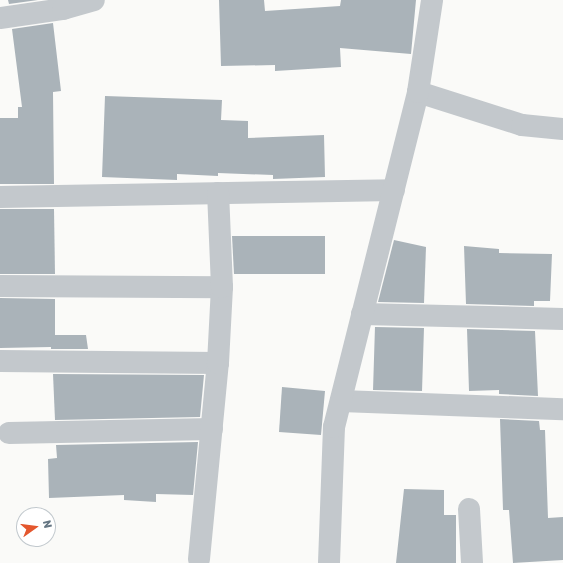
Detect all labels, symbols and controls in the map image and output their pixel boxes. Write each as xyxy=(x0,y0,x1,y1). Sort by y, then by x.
north arrow xyxy=(16,507,56,547)
text: N xyxy=(40,519,54,530)

